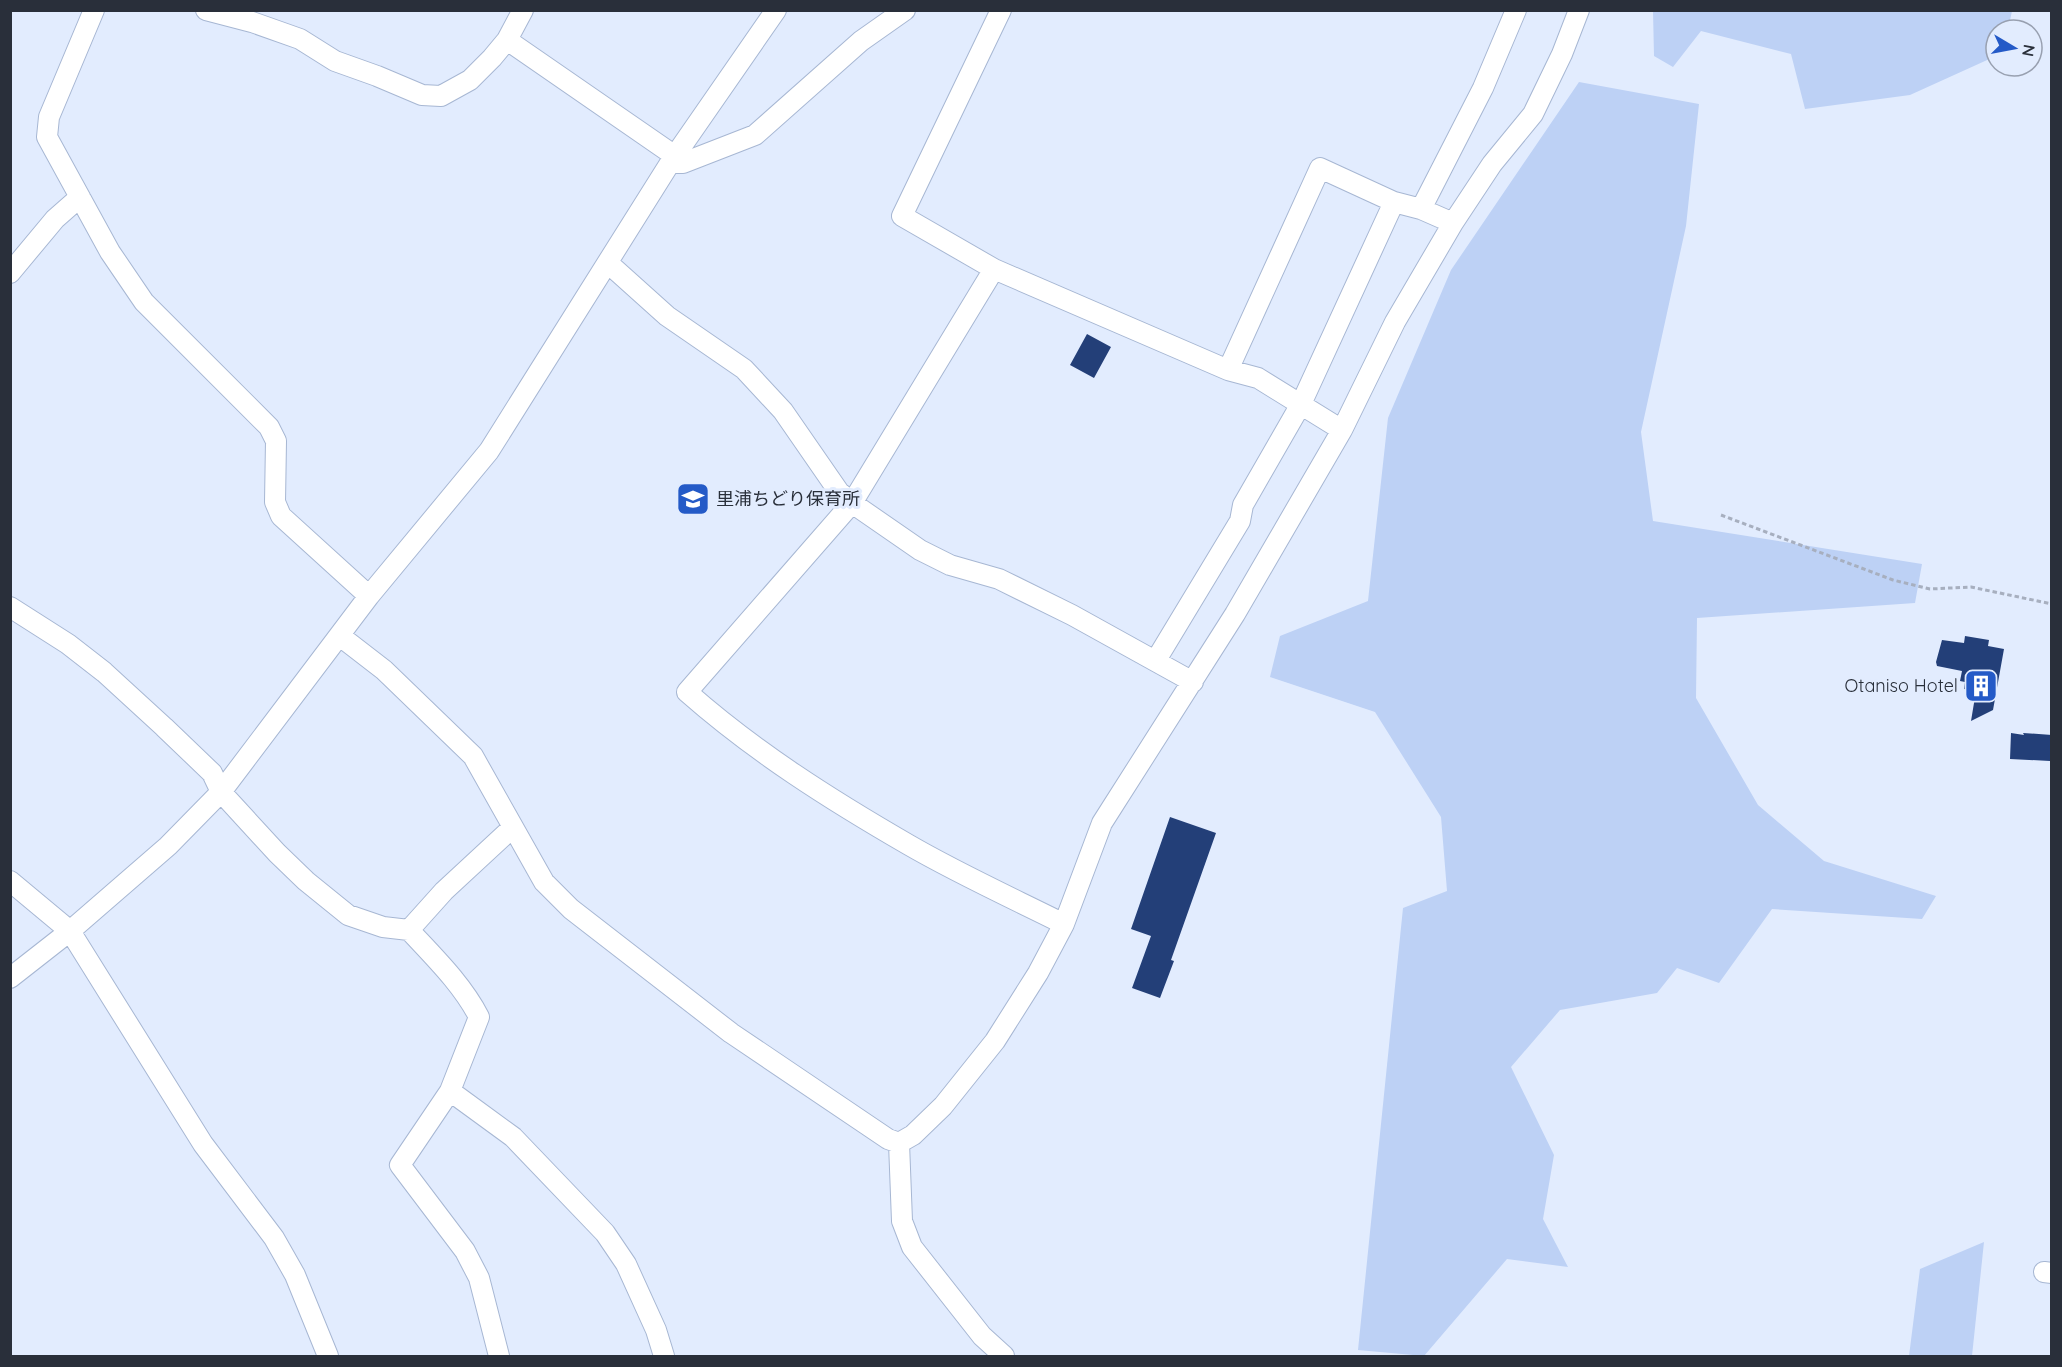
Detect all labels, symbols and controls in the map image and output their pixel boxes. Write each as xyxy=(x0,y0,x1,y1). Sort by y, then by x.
north arrow xyxy=(1984,18,2044,78)
text: N xyxy=(2018,43,2040,58)
school or university icon: 里浦ちどり保育所 xyxy=(675,481,711,517)
place label: 里浦ちどり保育所 xyxy=(716,487,860,510)
building icon: Otaniso Hotel xyxy=(1963,668,1999,704)
place label: Otaniso Hotel xyxy=(1845,674,1958,697)

